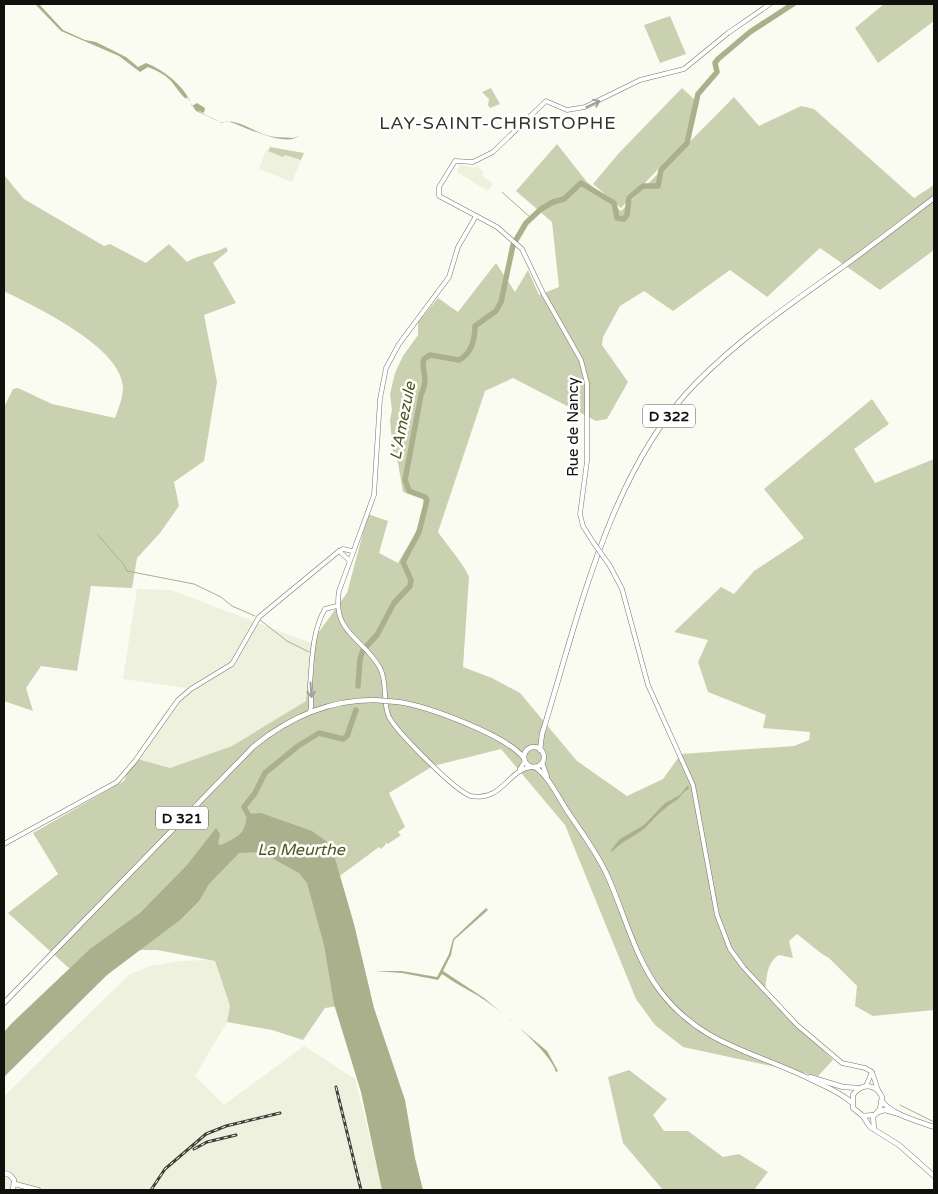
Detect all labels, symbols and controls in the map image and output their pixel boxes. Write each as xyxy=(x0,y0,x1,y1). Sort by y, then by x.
one-way arrow xyxy=(586,98,601,108)
district label: LAY-SAINT-CHRISTOPHE xyxy=(379,112,617,134)
street label: Rue de Nancy xyxy=(564,377,582,477)
water label: L'Amezule xyxy=(386,379,421,462)
road number: D 322 xyxy=(643,404,695,428)
one-way arrow xyxy=(307,682,316,698)
road number: D 321 xyxy=(156,806,208,830)
water label: La Meurthe xyxy=(257,840,346,860)

